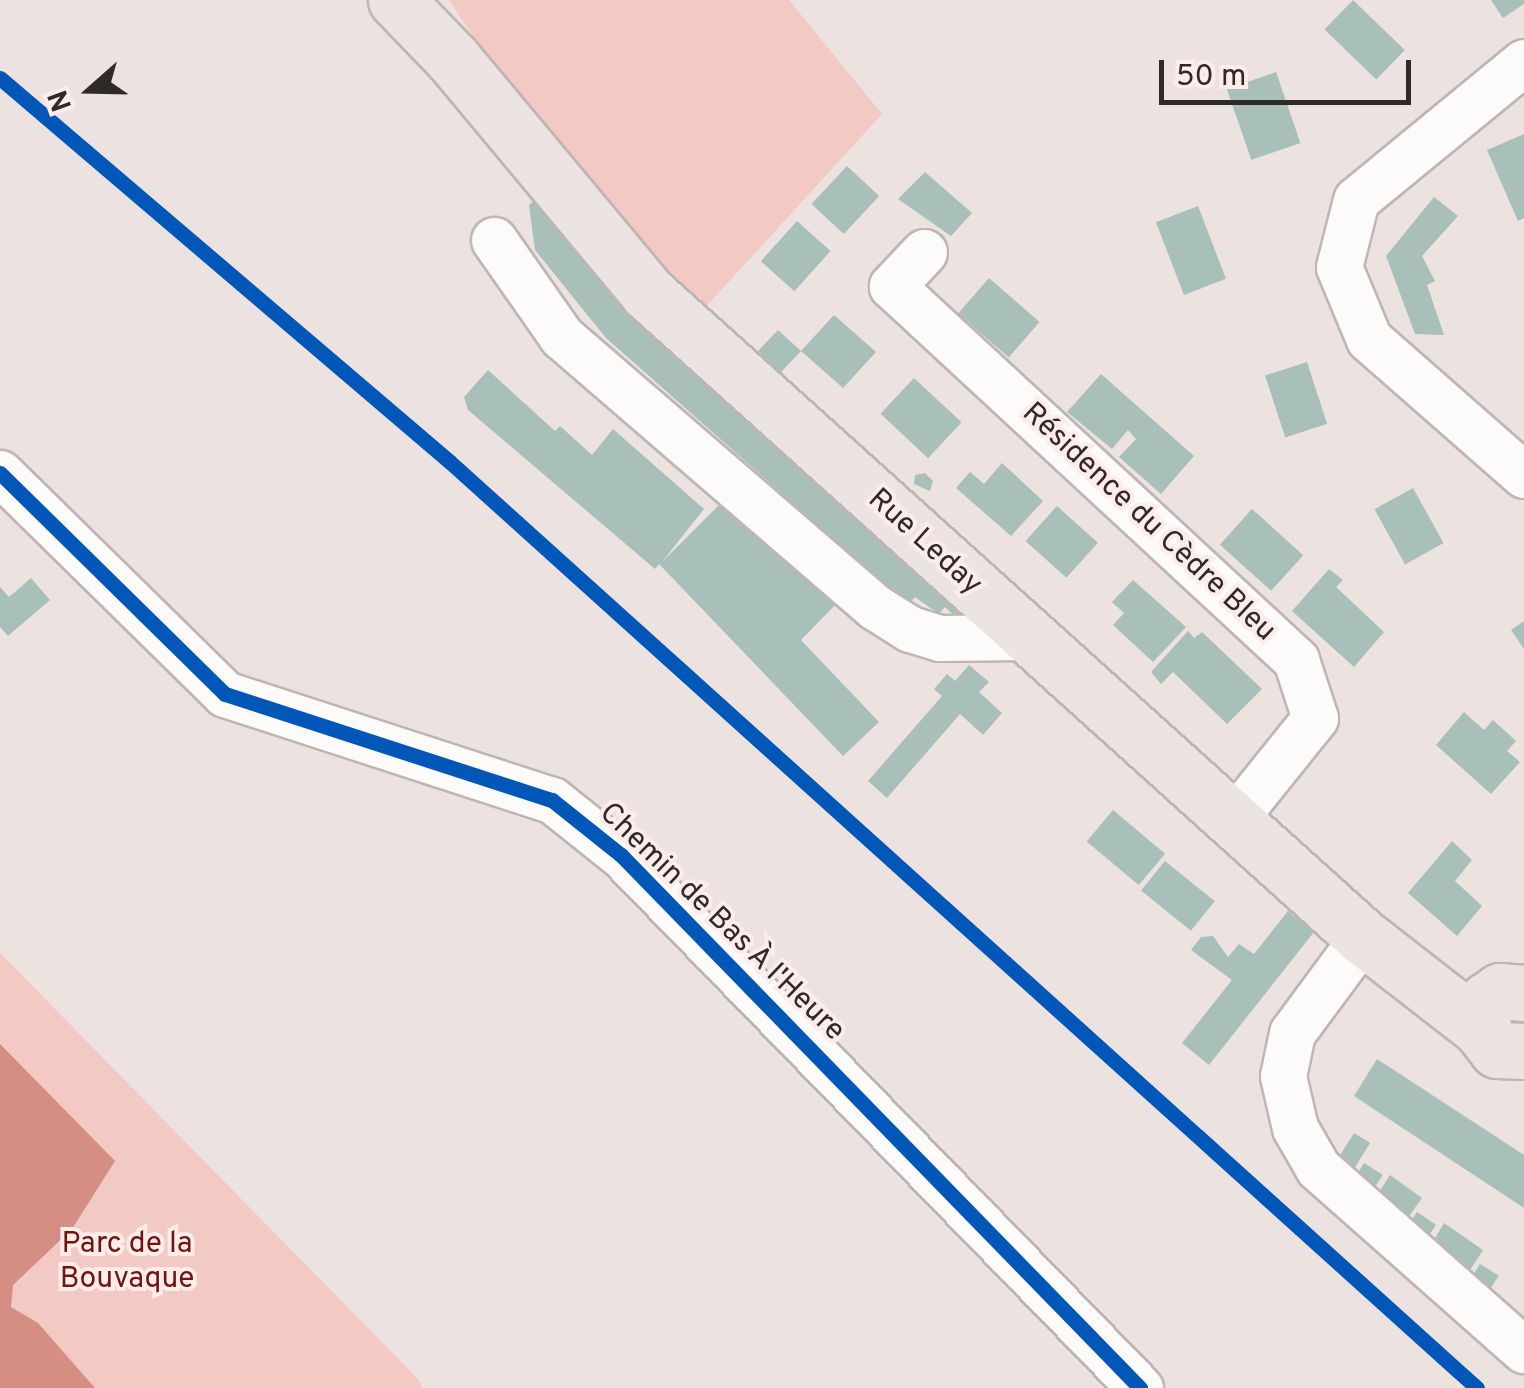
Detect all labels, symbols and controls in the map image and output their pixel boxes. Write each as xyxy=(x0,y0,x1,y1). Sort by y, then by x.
north arrow xyxy=(40,40,140,140)
scale bar xyxy=(1164,40,1416,102)
text: 50 m xyxy=(1176,59,1246,96)
text: N xyxy=(41,85,82,116)
street label: Résidence du Cèdre Bleu xyxy=(1014,396,1282,650)
street label: Rue Leday xyxy=(859,482,989,604)
street label: Chemin de Bas À l'Heure xyxy=(590,795,852,1051)
park label: Parc de la Bouvaque xyxy=(60,1227,194,1298)

